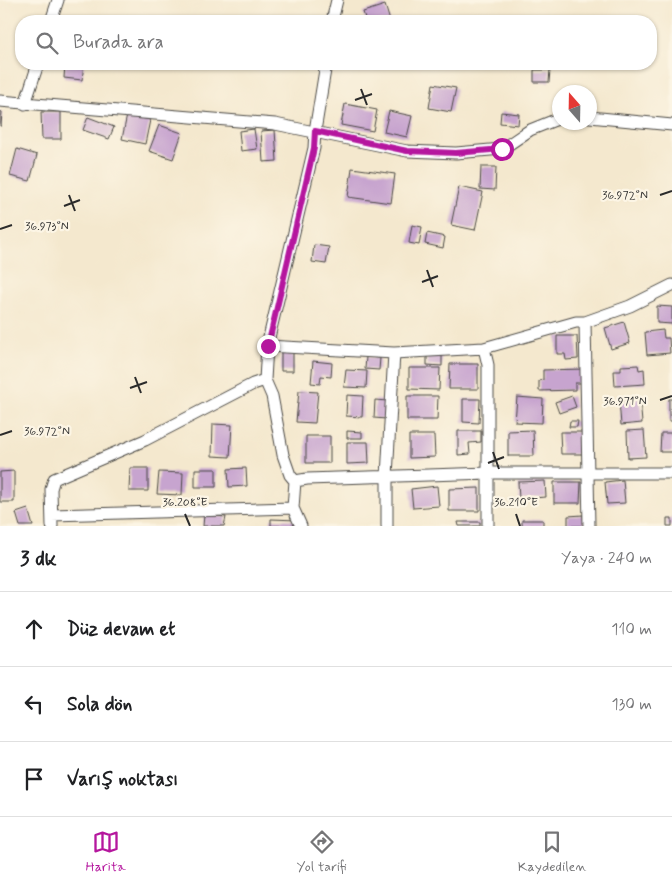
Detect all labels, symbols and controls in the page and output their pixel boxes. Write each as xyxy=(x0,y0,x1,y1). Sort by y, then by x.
search box xyxy=(15,15,657,70)
icon: search xyxy=(33,29,61,57)
text: Burada ara xyxy=(73,30,164,55)
north arrow xyxy=(552,85,597,130)
route start xyxy=(491,138,514,161)
text: 36.972°N xyxy=(602,188,648,204)
text: 36.973°N xyxy=(25,219,69,235)
route end xyxy=(257,335,280,358)
text: 36.971°N xyxy=(603,394,647,410)
text: 36.972°N xyxy=(24,424,70,440)
text: 36.208°E xyxy=(162,495,208,511)
text: 36.210°E xyxy=(494,495,538,511)
text: 3 dk xyxy=(20,545,57,573)
text: Yaya · 240 m xyxy=(561,548,652,569)
icon: ahead xyxy=(20,615,48,643)
text: Düz devam et xyxy=(67,617,175,642)
text: 110 m xyxy=(611,619,652,640)
icon: left xyxy=(20,690,48,718)
text: Sola dön xyxy=(67,692,132,717)
text: 130 m xyxy=(611,694,652,715)
icon: arrive xyxy=(20,765,48,793)
text: Varış noktası xyxy=(67,767,178,792)
tab: Harita xyxy=(85,828,126,876)
tab: Yol tarifi xyxy=(297,828,347,876)
tab: Kaydedilen xyxy=(518,828,586,876)

